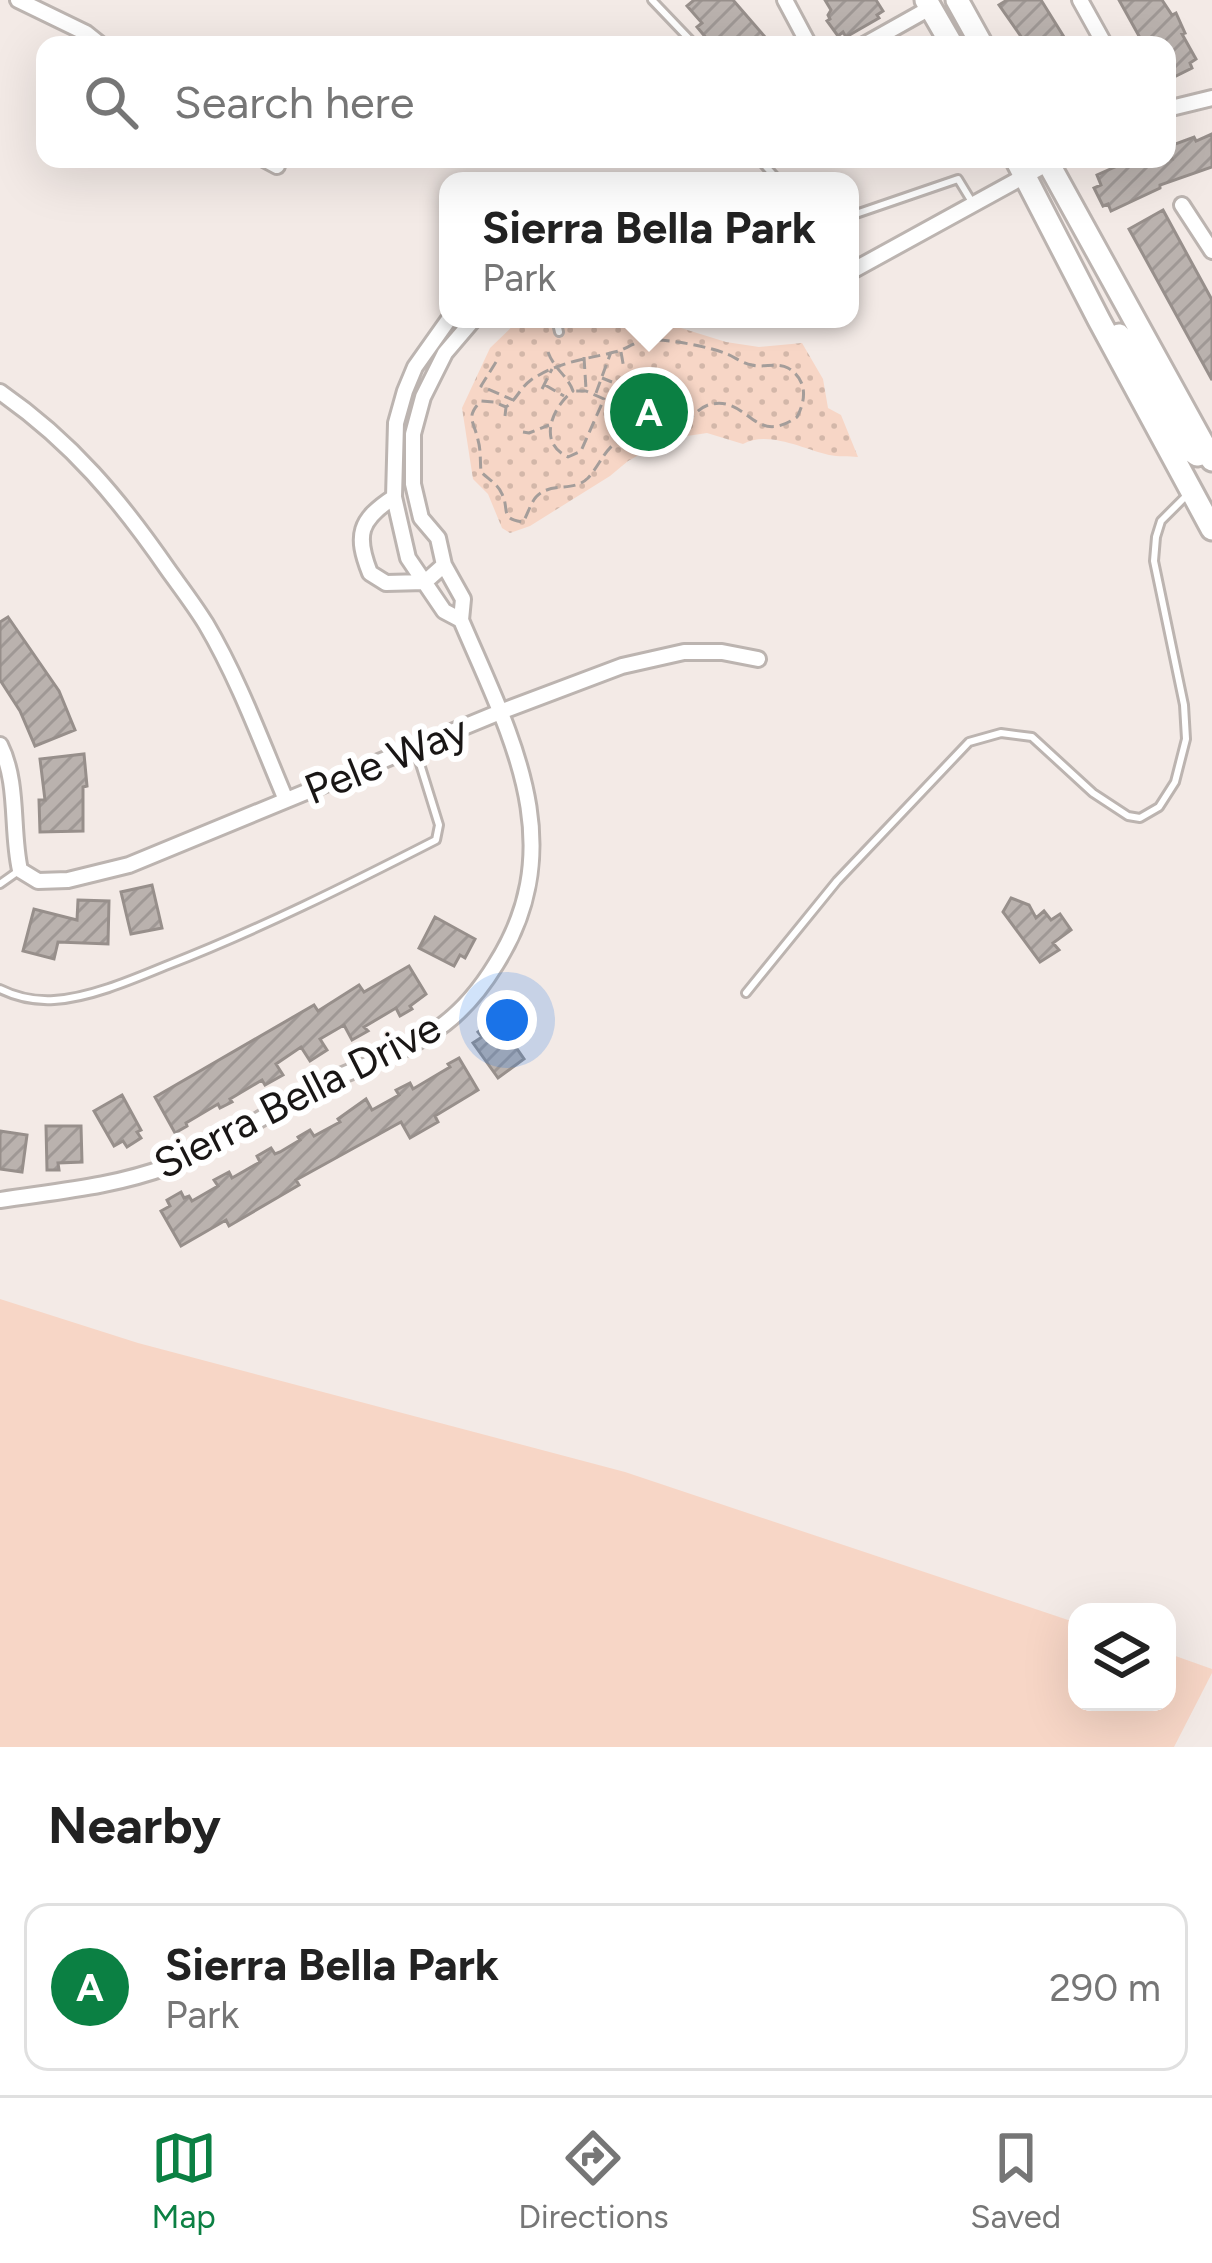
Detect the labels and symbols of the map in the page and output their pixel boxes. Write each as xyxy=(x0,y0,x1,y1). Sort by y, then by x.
pin: A xyxy=(610,367,688,457)
street label: Pele Way xyxy=(297,704,475,815)
your location xyxy=(477,990,537,1050)
street label: Sierra Bella Drive xyxy=(145,1001,449,1190)

